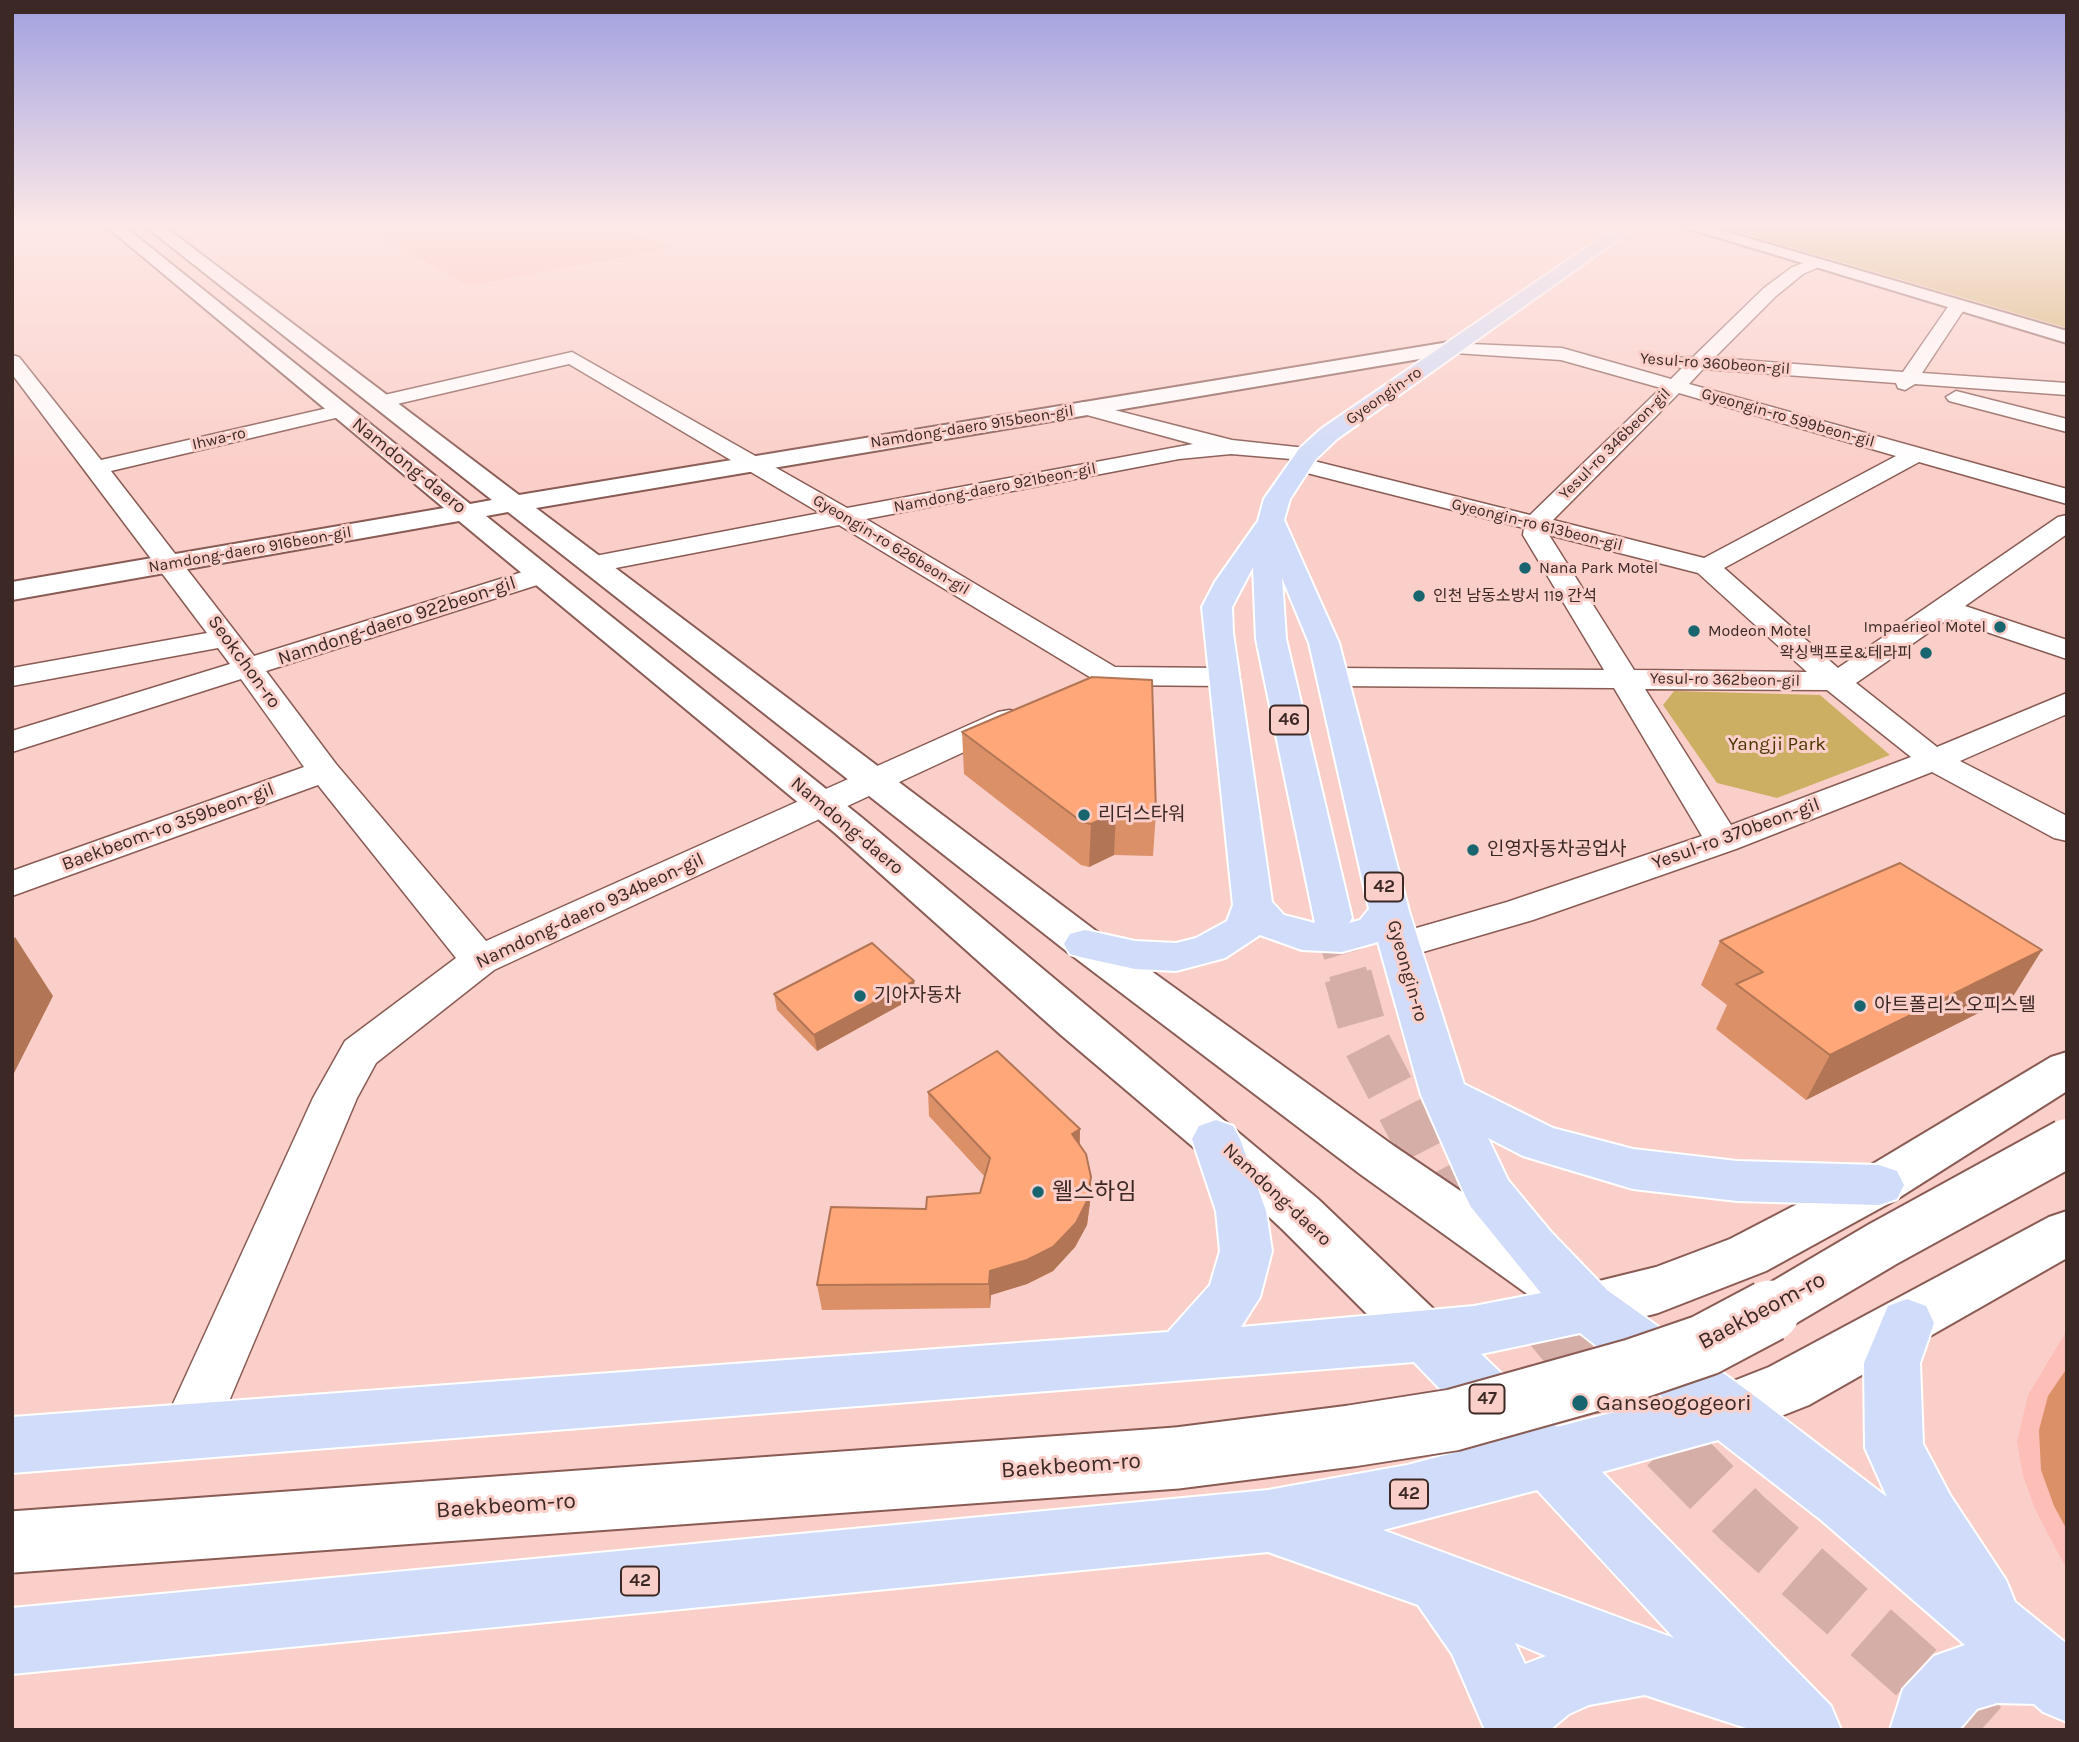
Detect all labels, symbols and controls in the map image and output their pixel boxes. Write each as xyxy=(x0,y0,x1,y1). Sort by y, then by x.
street label: Yesul-ro 360beon-gil xyxy=(1639,349,1791,379)
street label: Gyeongin-ro xyxy=(1342,363,1426,429)
street label: Yesul-ro 346beon-gil xyxy=(1555,384,1675,504)
street label: Gyeongin-ro 599beon-gil xyxy=(1699,384,1877,452)
street label: Namdong-daero 915beon-gil xyxy=(869,401,1075,453)
street label: Namdong-daero xyxy=(347,413,471,519)
street label: Ihwa-ro xyxy=(190,424,248,454)
street label: Namdong-daero 921beon-gil xyxy=(892,459,1098,517)
street label: Gyeongin-ro 626beon-gil xyxy=(809,491,973,599)
street label: Gyeongin-ro 613beon-gil xyxy=(1450,494,1624,556)
street label: Namdong-daero 916beon-gil xyxy=(147,523,353,577)
place label: Nana Park Motel xyxy=(1539,558,1658,578)
marker: Nana Park Motel xyxy=(1517,560,1533,576)
street label: Namdong-daero 922beon-gil xyxy=(275,572,519,670)
place label: 인천 남동소방서 119 간석 xyxy=(1433,586,1597,606)
marker: 인천 남동소방서 119 간석 xyxy=(1411,588,1427,604)
street label: Seokchon-ro xyxy=(203,611,285,713)
place label: Impaerieol Motel xyxy=(1863,617,1986,637)
marker: Impaerieol Motel xyxy=(1992,619,2008,635)
place label: Modeon Motel xyxy=(1708,621,1811,641)
marker: Modeon Motel xyxy=(1686,623,1702,639)
place label: 왁싱백프로&테라피 xyxy=(1780,643,1912,663)
marker: 왁싱백프로&테라피 xyxy=(1918,645,1934,661)
street label: Yesul-ro 362beon-gil xyxy=(1650,669,1800,691)
road number: 46 xyxy=(1270,706,1308,734)
park label: Yangji Park xyxy=(1728,734,1826,756)
street label: Namdong-daero xyxy=(786,772,908,880)
street label: Baekbeom-ro 359beon-gil xyxy=(59,778,277,876)
street label: Yesul-ro 370beon-gil xyxy=(1649,793,1823,875)
place label: 리더스타워 xyxy=(1098,804,1185,826)
marker: 리더스타워 xyxy=(1076,807,1092,823)
place label: 인영자동차공업사 xyxy=(1487,839,1627,861)
marker: 인영자동차공업사 xyxy=(1465,842,1481,858)
street label: Namdong-daero 934beon-gil xyxy=(472,848,708,974)
road number: 42 xyxy=(1365,872,1403,902)
street label: Gyeongin-ro xyxy=(1382,918,1432,1024)
place label: 기아자동차 xyxy=(874,985,961,1007)
marker: 기아자동차 xyxy=(852,988,868,1004)
place label: 아트폴리스 오피스텔 xyxy=(1874,995,2036,1017)
marker: 아트폴리스 오피스텔 xyxy=(1852,998,1868,1014)
street label: Namdong-daero xyxy=(1218,1139,1336,1251)
place label: 웰스하임 xyxy=(1052,1178,1137,1206)
marker: 웰스하임 xyxy=(1030,1184,1046,1200)
street label: Baekbeom-ro xyxy=(1694,1266,1830,1356)
road number: 47 xyxy=(1470,1384,1504,1414)
place label: Ganseogogeori xyxy=(1596,1389,1752,1417)
marker: Ganseogogeori xyxy=(1570,1393,1590,1413)
street label: Baekbeom-ro xyxy=(1000,1447,1142,1485)
road number: 42 xyxy=(1390,1479,1428,1508)
street label: Baekbeom-ro xyxy=(435,1487,577,1525)
road number: 42 xyxy=(621,1566,659,1596)

